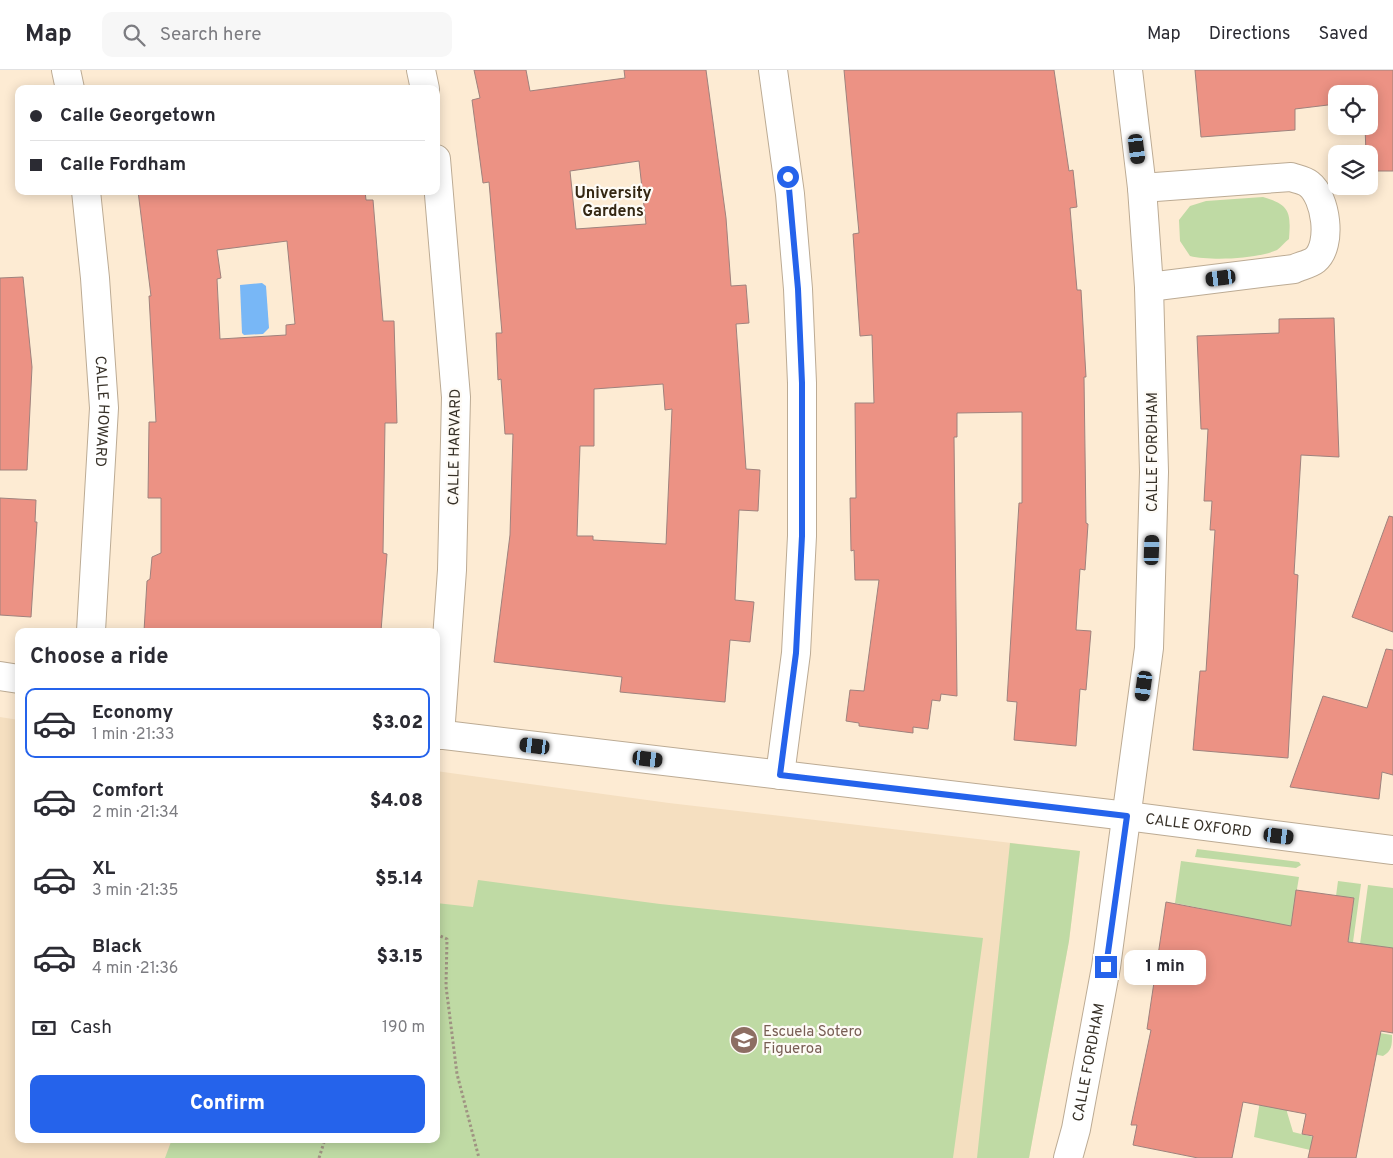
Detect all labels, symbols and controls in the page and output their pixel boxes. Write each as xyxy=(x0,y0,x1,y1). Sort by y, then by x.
search box xyxy=(102,12,452,57)
text: Map xyxy=(25,20,72,50)
icon: search xyxy=(120,21,148,49)
text: Search here xyxy=(160,23,261,47)
text: Map xyxy=(1147,23,1181,46)
text: Directions xyxy=(1209,23,1291,46)
text: Saved xyxy=(1319,23,1368,46)
map controls xyxy=(1328,85,1378,195)
button: locate xyxy=(1328,85,1378,135)
text: Calle Georgetown xyxy=(60,104,216,128)
car xyxy=(1127,133,1146,165)
button: layers xyxy=(1328,145,1378,195)
text: Calle Fordham xyxy=(60,153,186,177)
route start xyxy=(777,166,799,188)
district label: University Gardens xyxy=(574,184,652,222)
car xyxy=(1205,269,1236,287)
street label: CALLE HOWARD xyxy=(89,355,112,467)
street label: CALLE HARVARD xyxy=(445,388,466,506)
street label: CALLE FORDHAM xyxy=(1144,392,1163,512)
car xyxy=(1143,535,1160,565)
text: Choose a ride xyxy=(30,644,168,671)
car xyxy=(1134,670,1153,702)
icon: car xyxy=(32,701,77,746)
text: Economy xyxy=(92,701,173,725)
text: $3.02 xyxy=(372,711,423,735)
text: 1 min · 21:33 xyxy=(92,725,175,745)
car xyxy=(519,737,550,755)
car xyxy=(632,750,663,768)
icon: car xyxy=(32,779,77,824)
text: Comfort xyxy=(92,779,164,803)
text: $4.08 xyxy=(370,789,423,813)
text: 2 min · 21:34 xyxy=(92,803,179,823)
street label: CALLE OXFORD xyxy=(1144,810,1253,843)
car xyxy=(1263,827,1294,845)
icon: car xyxy=(32,857,77,902)
text: XL xyxy=(92,857,115,881)
text: $5.14 xyxy=(375,867,423,891)
text: 3 min · 21:35 xyxy=(92,881,178,901)
icon: car xyxy=(32,935,77,980)
text: Black xyxy=(92,935,142,959)
text: $3.15 xyxy=(377,945,423,969)
callout: 1 min xyxy=(1124,950,1206,984)
route end xyxy=(1095,956,1117,978)
text: 1 min xyxy=(1145,957,1185,977)
text: 4 min · 21:36 xyxy=(92,959,178,979)
street label: CALLE FORDHAM xyxy=(1070,1002,1110,1123)
icon: cash xyxy=(30,1014,58,1042)
text: Cash xyxy=(70,1016,112,1040)
text: 190 m xyxy=(382,1018,425,1038)
place label: Escuela Sotero Figueroa xyxy=(763,1023,862,1059)
school or university icon: Escuela Sotero Figueroa xyxy=(729,1025,759,1055)
button: Confirm xyxy=(30,1075,425,1133)

